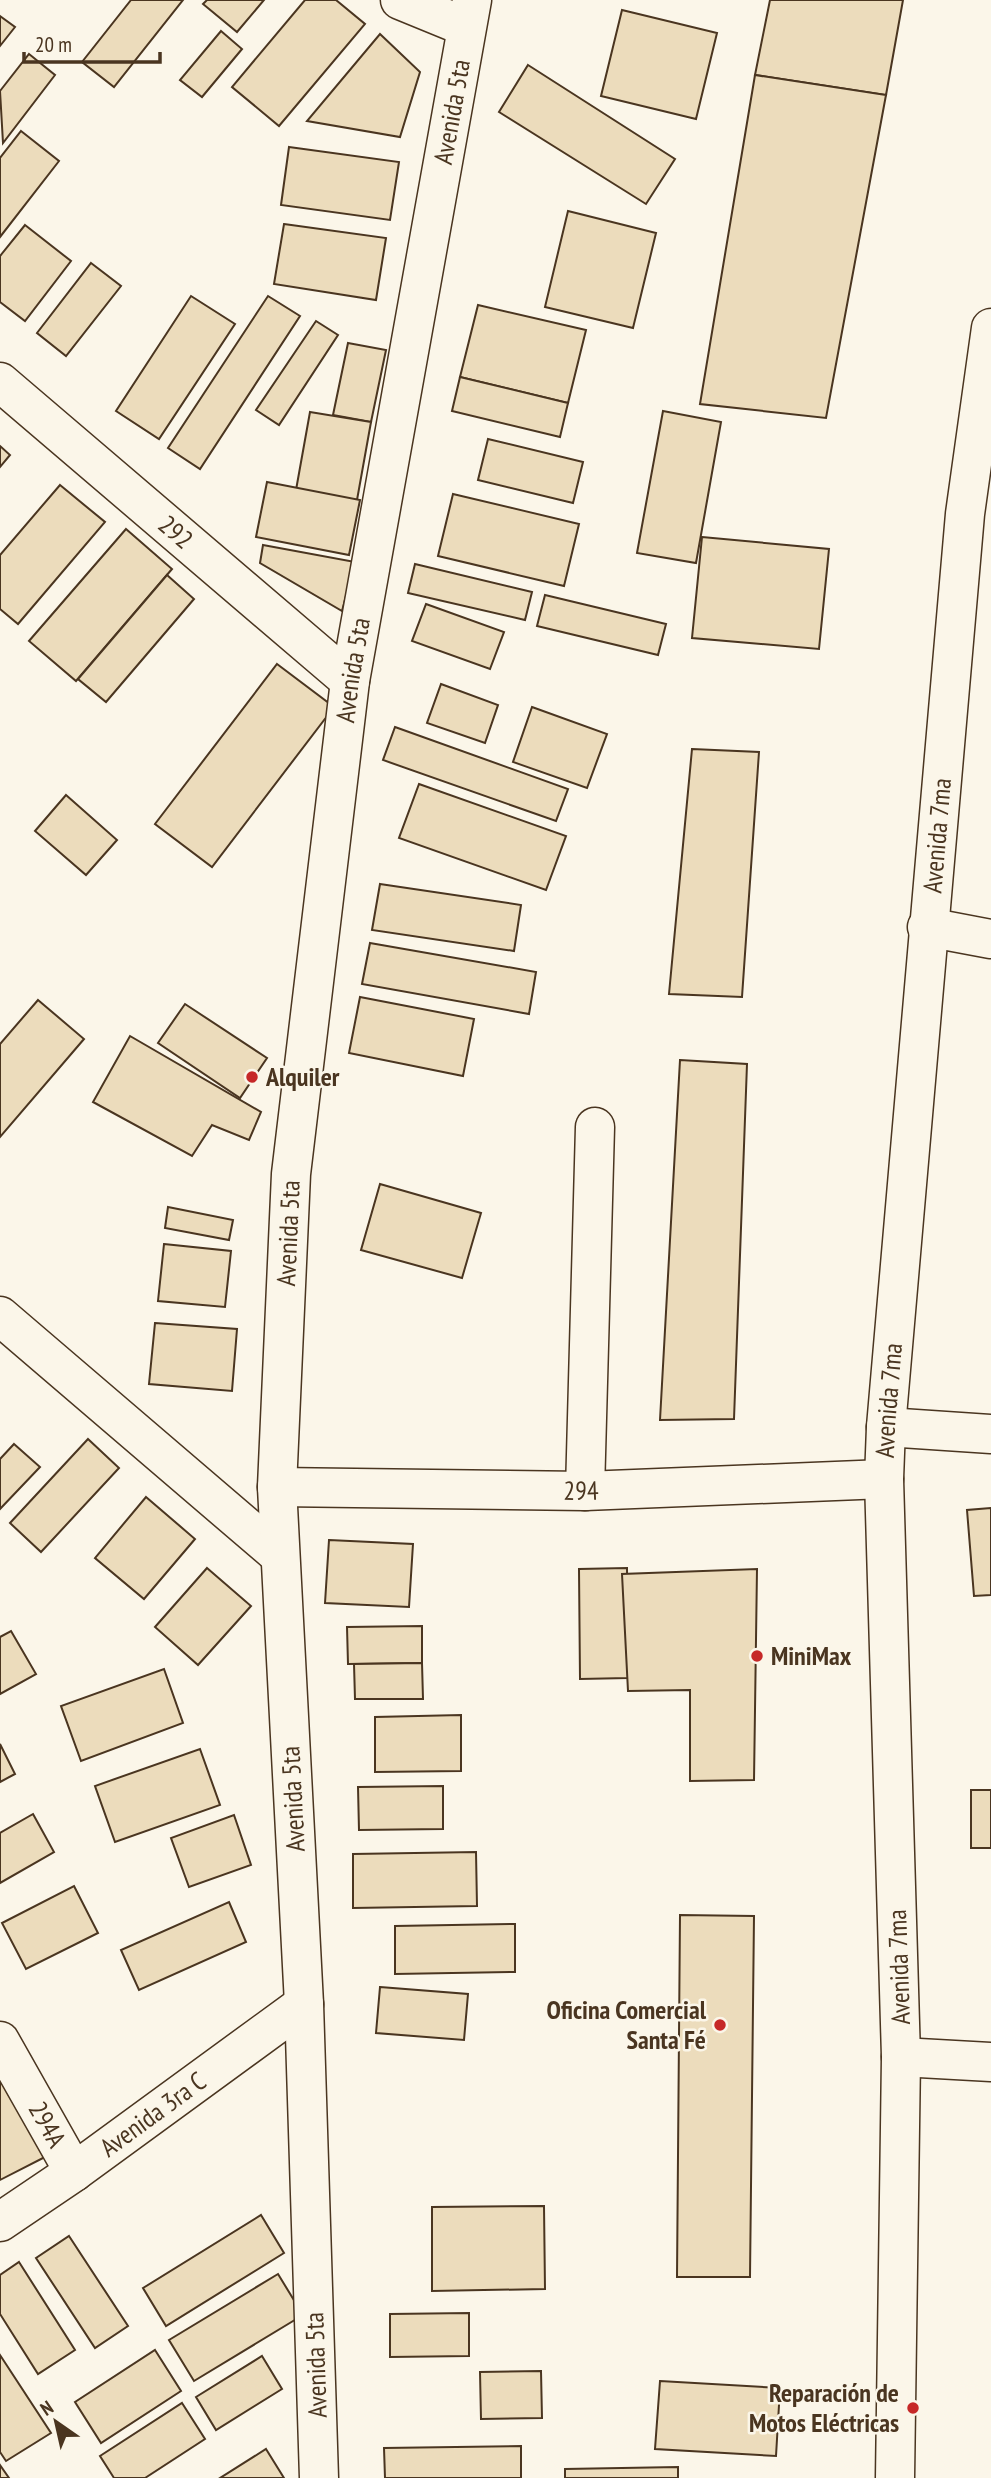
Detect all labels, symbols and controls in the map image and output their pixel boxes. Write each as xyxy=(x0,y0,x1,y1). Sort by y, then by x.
scale bar xyxy=(24,21,161,65)
text: 20 m xyxy=(35,31,72,58)
street label: Avenida 5ta xyxy=(426,57,477,167)
street label: 292 xyxy=(152,508,200,556)
street label: Avenida 5ta xyxy=(328,615,377,724)
street label: Avenida 7ma xyxy=(915,777,958,894)
place label: Alquiler xyxy=(265,1060,340,1093)
marker: Alquiler xyxy=(244,1069,260,1085)
street label: Avenida 5ta xyxy=(269,1180,307,1287)
street label: Avenida 7ma xyxy=(868,1342,909,1459)
street label: 294 xyxy=(563,1473,599,1507)
place label: MiniMax xyxy=(771,1639,852,1672)
marker: MiniMax xyxy=(749,1648,765,1664)
street label: Avenida 5ta xyxy=(273,1745,312,1853)
street label: Avenida 7ma xyxy=(880,1909,917,2025)
place label: Oficina Comercial Santa Fé xyxy=(547,1993,707,2056)
marker: Oficina Comercial Santa Fé xyxy=(712,2017,728,2033)
street label: Avenida 3ra C xyxy=(93,2064,212,2164)
street label: 294A xyxy=(22,2096,74,2154)
street label: Avenida 5ta xyxy=(297,2312,334,2418)
place label: Reparación de Motos Eléctricas xyxy=(749,2376,899,2439)
north arrow xyxy=(21,2387,91,2457)
text: N xyxy=(36,2395,57,2421)
marker: Reparación de Motos Eléctricas xyxy=(905,2400,921,2416)

